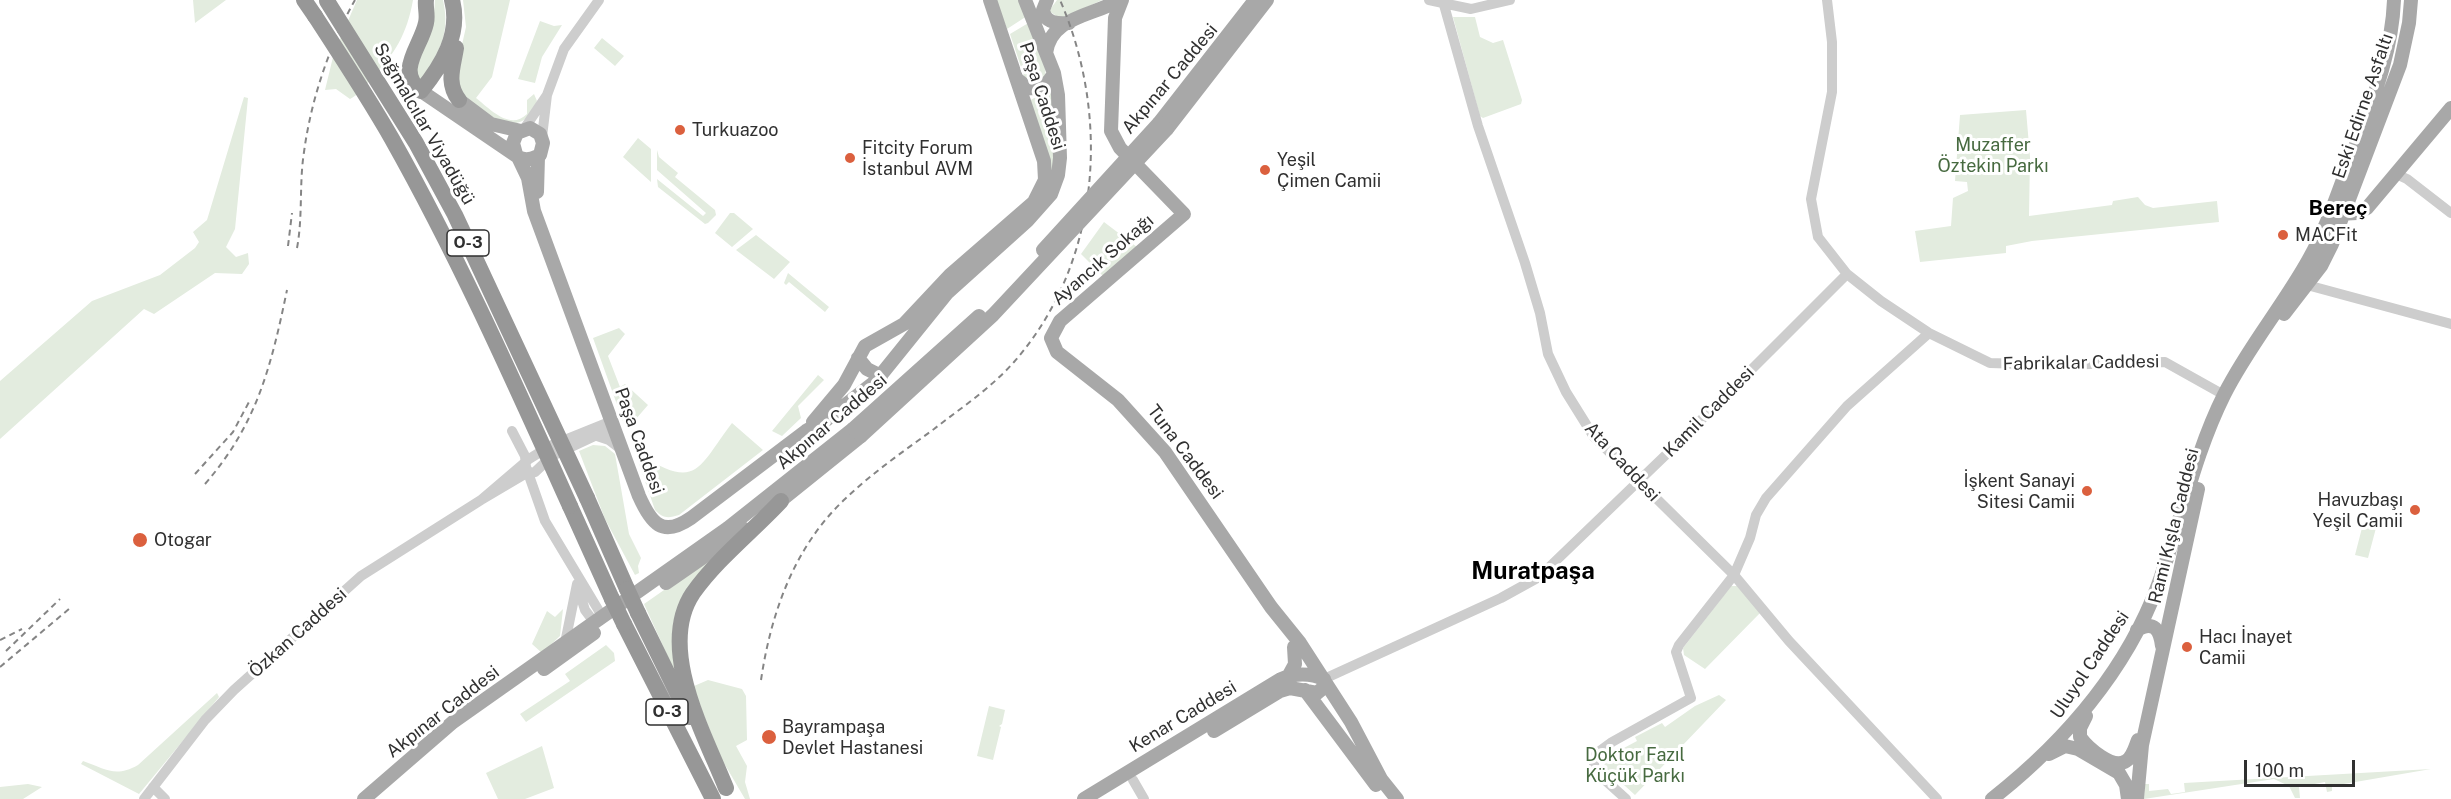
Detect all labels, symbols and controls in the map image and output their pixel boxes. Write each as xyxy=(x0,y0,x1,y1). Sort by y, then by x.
street label: Akpınar Caddesi xyxy=(1118,20,1222,138)
street label: Eski Edirne Asfaltı xyxy=(2328,30,2398,182)
street label: Sağmalcılar Viyadüğü xyxy=(369,39,479,209)
street label: Paşa Caddesi xyxy=(1014,39,1070,153)
place label: Turkuazoo xyxy=(692,119,778,141)
marker: Turkuazoo xyxy=(673,123,687,137)
park label: Muzaffer Öztekin Parkı xyxy=(1937,134,2049,176)
place label: Fitcity Forum İstanbul AVM xyxy=(862,137,973,180)
place label: Yeşil Çimen Camii xyxy=(1277,149,1381,192)
marker: Fitcity Forum İstanbul AVM xyxy=(843,151,857,165)
marker: Yeşil Çimen Camii xyxy=(1258,163,1272,177)
district label: Bereç xyxy=(2309,196,2367,222)
street label: Ayancık Sokağı xyxy=(1048,210,1158,310)
place label: MACFit xyxy=(2295,224,2358,246)
marker: MACFit xyxy=(2276,228,2290,242)
road number: O-3 xyxy=(447,230,489,256)
street label: Fabrikalar Caddesi xyxy=(2002,351,2160,375)
street label: Kamil Caddesi xyxy=(1659,362,1759,462)
street label: Akpınar Caddesi xyxy=(773,370,891,474)
street label: Paşa Caddesi xyxy=(610,385,668,497)
street label: Tuna Caddesi xyxy=(1143,401,1227,503)
street label: Ata Caddesi xyxy=(1580,418,1664,506)
street label: Rami Kışla Caddesi xyxy=(2144,446,2204,606)
place label: İşkent Sanayi Sitesi Camii xyxy=(1963,470,2075,512)
marker: İşkent Sanayi Sitesi Camii xyxy=(2080,484,2094,498)
place label: Havuzbaşı Yeşil Camii xyxy=(2313,489,2403,532)
marker: Havuzbaşı Yeşil Camii xyxy=(2408,503,2422,517)
place label: Otogar xyxy=(154,529,212,551)
marker: Otogar xyxy=(131,531,149,549)
district label: Muratpaşa xyxy=(1471,558,1595,586)
street label: Özkan Caddesi xyxy=(245,584,351,682)
street label: Uluyol Caddesi xyxy=(2046,607,2134,723)
place label: Hacı İnayet Camii xyxy=(2199,626,2292,668)
marker: Hacı İnayet Camii xyxy=(2180,640,2194,654)
street label: Akpınar Caddesi xyxy=(382,661,504,763)
street label: Kenar Caddesi xyxy=(1126,677,1240,757)
road number: O-3 xyxy=(646,699,688,725)
place label: Bayrampaşa Devlet Hastanesi xyxy=(782,716,923,758)
marker: Bayrampaşa Devlet Hastanesi xyxy=(760,728,778,746)
park label: Doktor Fazıl Küçük Parkı xyxy=(1585,744,1685,786)
scale bar xyxy=(2247,748,2358,786)
text: 100 m xyxy=(2255,760,2304,781)

